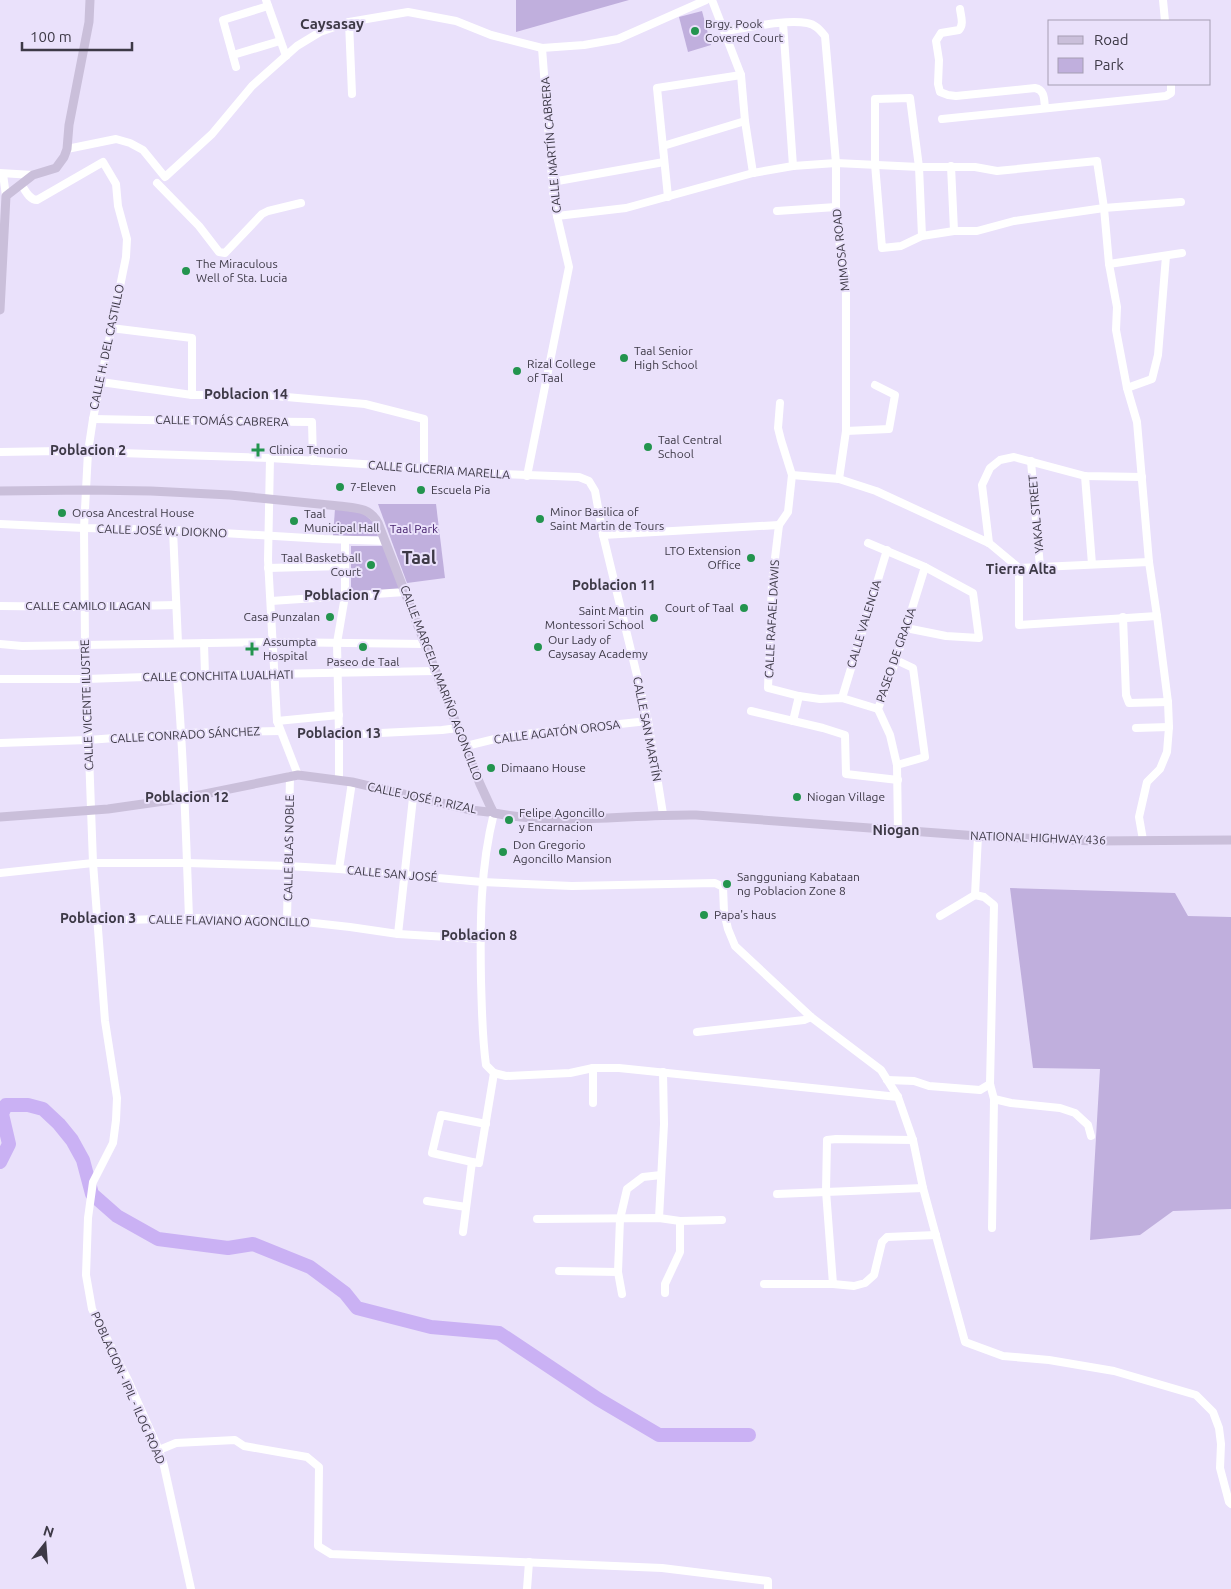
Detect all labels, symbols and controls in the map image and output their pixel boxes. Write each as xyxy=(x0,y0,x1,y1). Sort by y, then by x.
district label: Caysasay xyxy=(300,15,364,32)
place label: Brgy. Pook Covered Court xyxy=(705,17,783,44)
scale bar xyxy=(22,20,132,52)
legend xyxy=(1048,20,1211,85)
marker: Brgy. Pook Covered Court xyxy=(689,25,701,37)
text: 100 m xyxy=(30,28,72,45)
text: Road xyxy=(1094,31,1129,48)
text: Park xyxy=(1094,56,1124,73)
street label: CALLE MARTÍN CABRERA xyxy=(538,76,563,214)
street label: MIMOSA ROAD xyxy=(830,208,851,292)
place label: The Miraculous Well of Sta. Lucia xyxy=(196,257,287,284)
marker: The Miraculous Well of Sta. Lucia xyxy=(180,265,192,277)
street label: CALLE H. DEL CASTILLO xyxy=(87,283,126,411)
place label: Taal Senior High School xyxy=(634,344,698,371)
marker: Taal Senior High School xyxy=(618,352,630,364)
place label: Rizal College of Taal xyxy=(527,357,596,384)
marker: Rizal College of Taal xyxy=(511,365,523,377)
district label: Poblacion 14 xyxy=(204,386,288,402)
street label: CALLE TOMÁS CABRERA xyxy=(155,413,289,428)
place label: Taal Central School xyxy=(658,433,722,460)
marker: Taal Central School xyxy=(642,441,654,453)
district label: Poblacion 2 xyxy=(50,442,126,458)
marker: Clinica Tenorio xyxy=(251,443,265,457)
place label: Clinica Tenorio xyxy=(269,443,348,456)
street label: CALLE GLICERIA MARELLA xyxy=(368,458,511,481)
street label: YAKAL STREET xyxy=(1026,474,1045,554)
place label: 7-Eleven xyxy=(350,480,396,493)
marker: 7-Eleven xyxy=(334,481,346,493)
place label: Escuela Pia xyxy=(431,483,490,496)
marker: Escuela Pia xyxy=(415,484,427,496)
place label: Minor Basilica of Saint Martin de Tours xyxy=(550,505,664,532)
place label: Orosa Ancestral House xyxy=(72,506,194,519)
marker: Orosa Ancestral House xyxy=(56,507,68,519)
place label: Taal Municipal Hall xyxy=(304,507,379,534)
marker: Minor Basilica of Saint Martin de Tours xyxy=(534,513,546,525)
marker: Taal Municipal Hall xyxy=(288,515,300,527)
street label: CALLE JOSÉ W. DIOKNO xyxy=(97,522,228,539)
park label: Taal Park xyxy=(390,522,438,535)
place label: LTO Extension Office xyxy=(664,544,741,571)
district label: Taal xyxy=(402,547,437,567)
place label: Taal Basketball Court xyxy=(281,551,361,578)
marker: LTO Extension Office xyxy=(745,552,757,564)
marker: Taal Basketball Court xyxy=(365,559,377,571)
street label: CALLE RAFAEL DAWIS xyxy=(762,559,781,678)
district label: Tierra Alta xyxy=(986,561,1056,577)
district label: Poblacion 11 xyxy=(572,577,656,593)
street label: CALLE VALENCIA xyxy=(844,578,883,670)
street label: CALLE MARCELA MARIÑO AGONCILLO xyxy=(398,583,485,782)
district label: Poblacion 7 xyxy=(304,587,380,603)
street label: CALLE CAMILO ILAGAN xyxy=(25,599,151,612)
place label: Court of Taal xyxy=(665,601,734,614)
marker: Court of Taal xyxy=(738,602,750,614)
place label: Saint Martin Montessori School xyxy=(545,604,644,631)
street label: PASEO DE GRACIA xyxy=(873,606,918,704)
place label: Casa Punzalan xyxy=(244,610,320,623)
marker: Casa Punzalan xyxy=(324,611,336,623)
marker: Saint Martin Montessori School xyxy=(648,612,660,624)
place label: Our Lady of Caysasay Academy xyxy=(548,633,648,660)
place label: Assumpta Hospital xyxy=(263,635,316,662)
street label: CALLE VICENTE ILUSTRE xyxy=(78,639,95,771)
marker: Paseo de Taal xyxy=(357,641,369,653)
marker: Our Lady of Caysasay Academy xyxy=(532,641,544,653)
marker: Assumpta Hospital xyxy=(245,642,259,656)
place label: Paseo de Taal xyxy=(327,655,399,668)
street label: CALLE CONCHITA LUALHATI xyxy=(142,668,294,683)
street label: CALLE SAN MARTÍN xyxy=(631,675,664,782)
street label: CALLE AGATÓN OROSA xyxy=(493,717,621,746)
street label: CALLE CONRADO SÁNCHEZ xyxy=(110,724,261,745)
district label: Poblacion 13 xyxy=(297,725,381,741)
place label: Dimaano House xyxy=(501,761,586,774)
marker: Dimaano House xyxy=(485,762,497,774)
street label: CALLE JOSÉ P. RIZAL xyxy=(366,780,478,815)
district label: Poblacion 12 xyxy=(145,789,229,805)
place label: Niogan Village xyxy=(807,790,885,803)
marker: Niogan Village xyxy=(791,791,803,803)
street label: CALLE BLAS NOBLE xyxy=(281,794,296,901)
place label: Felipe Agoncillo y Encarnacion xyxy=(519,806,605,833)
marker: Felipe Agoncillo y Encarnacion xyxy=(503,814,515,826)
district label: Niogan xyxy=(873,822,919,838)
street label: NATIONAL HIGHWAY 436 xyxy=(970,829,1106,846)
place label: Don Gregorio Agoncillo Mansion xyxy=(513,838,612,865)
marker: Don Gregorio Agoncillo Mansion xyxy=(497,846,509,858)
street label: CALLE SAN JOSÉ xyxy=(346,863,438,884)
place label: Sangguniang Kabataan ng Poblacion Zone 8 xyxy=(737,870,860,897)
marker: Sangguniang Kabataan ng Poblacion Zone 8 xyxy=(721,878,733,890)
place label: Papa's haus xyxy=(714,908,776,921)
marker: Papa's haus xyxy=(698,909,710,921)
district label: Poblacion 3 xyxy=(60,910,136,926)
street label: CALLE FLAVIANO AGONCILLO xyxy=(148,913,310,928)
district label: Poblacion 8 xyxy=(441,927,517,943)
street label: POBLACION - IPIL - ILOG ROAD xyxy=(89,1309,168,1466)
north arrow xyxy=(20,1519,70,1569)
text: N xyxy=(41,1522,56,1541)

